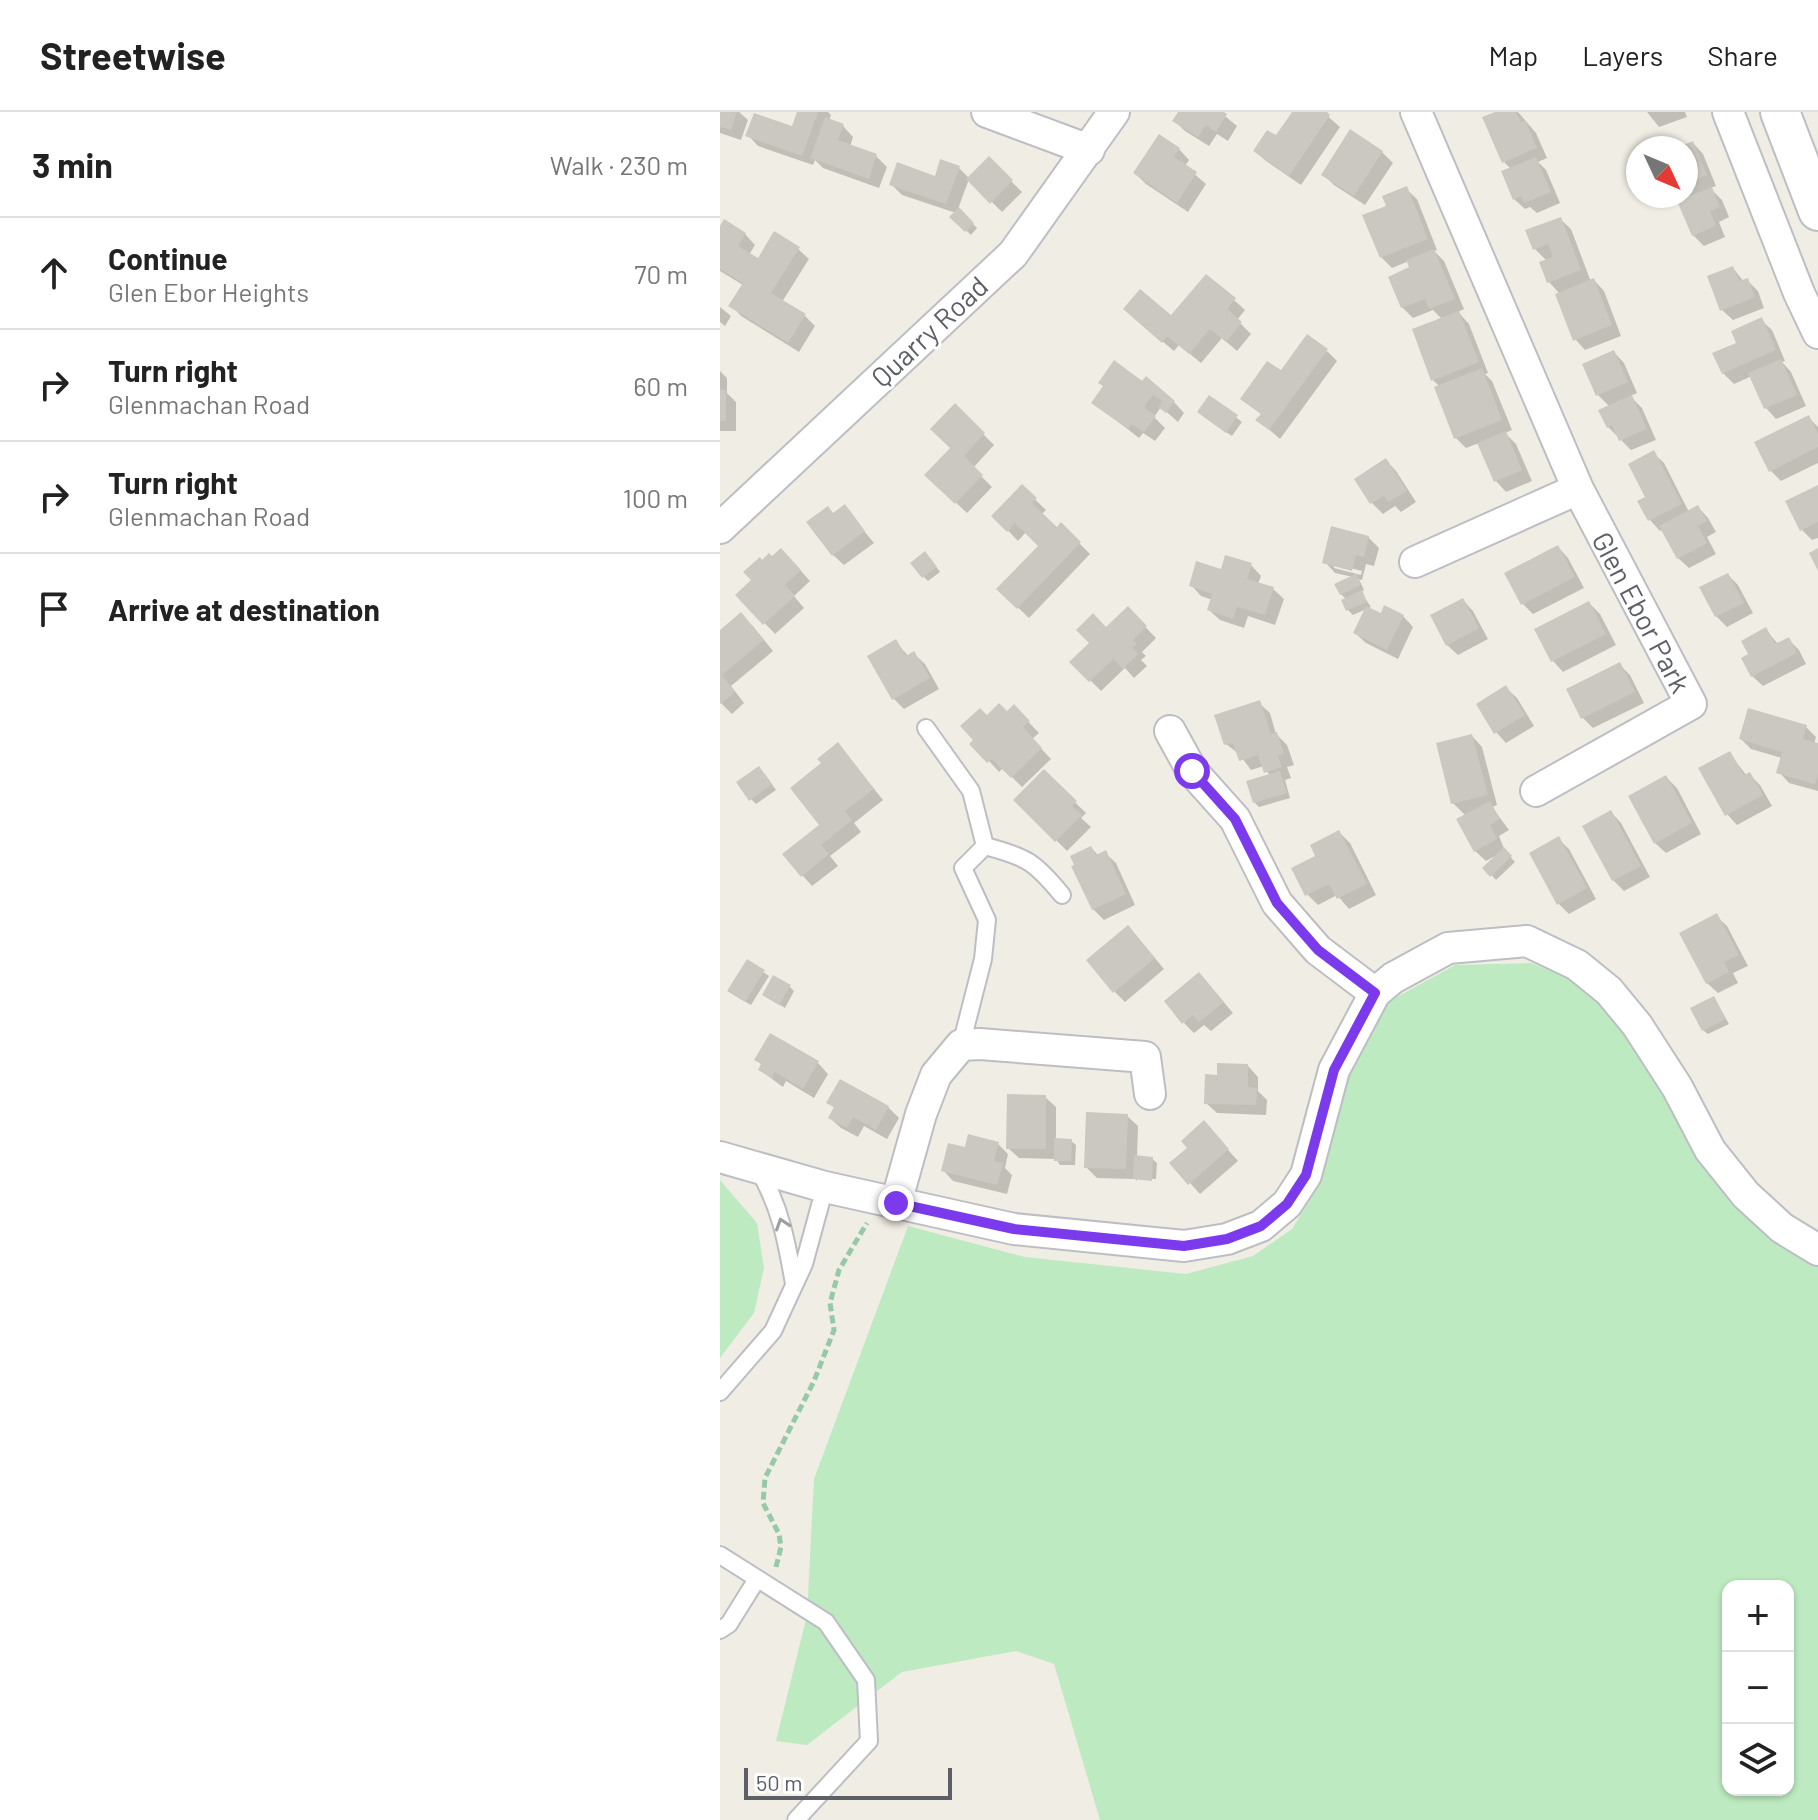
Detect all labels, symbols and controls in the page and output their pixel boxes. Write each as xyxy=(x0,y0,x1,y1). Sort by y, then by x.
text: Streetwise xyxy=(40,32,226,78)
text: Map xyxy=(1488,38,1538,72)
text: Layers xyxy=(1582,38,1663,72)
text: Share xyxy=(1707,38,1778,72)
north arrow xyxy=(1626,136,1698,208)
text: 3 min xyxy=(32,144,113,185)
text: Walk · 230 m xyxy=(550,149,688,180)
text: Continue xyxy=(108,240,228,276)
icon: ahead xyxy=(32,251,76,295)
text: 70 m xyxy=(634,258,688,289)
street label: Quarry Road xyxy=(864,268,994,394)
text: Glen Ebor Heights xyxy=(108,276,309,307)
text: Turn right xyxy=(108,352,238,388)
icon: right xyxy=(32,363,76,407)
text: 60 m xyxy=(633,370,688,401)
text: Glenmachan Road xyxy=(108,388,310,419)
text: Turn right xyxy=(108,464,238,500)
icon: right xyxy=(32,475,76,519)
text: 100 m xyxy=(623,482,688,513)
text: Glenmachan Road xyxy=(108,500,310,531)
street label: Glen Ebor Park xyxy=(1585,526,1699,698)
icon: arrive xyxy=(32,587,76,631)
text: Arrive at destination xyxy=(108,591,380,627)
route start xyxy=(1174,753,1210,789)
route end xyxy=(878,1185,914,1221)
one-way arrow xyxy=(775,1218,791,1231)
map controls xyxy=(1722,1580,1794,1796)
button: + xyxy=(1722,1580,1794,1652)
button: − xyxy=(1722,1652,1794,1724)
button: layers xyxy=(1722,1724,1794,1796)
scale bar xyxy=(744,1764,952,1800)
text: 50 m xyxy=(756,1769,802,1795)

